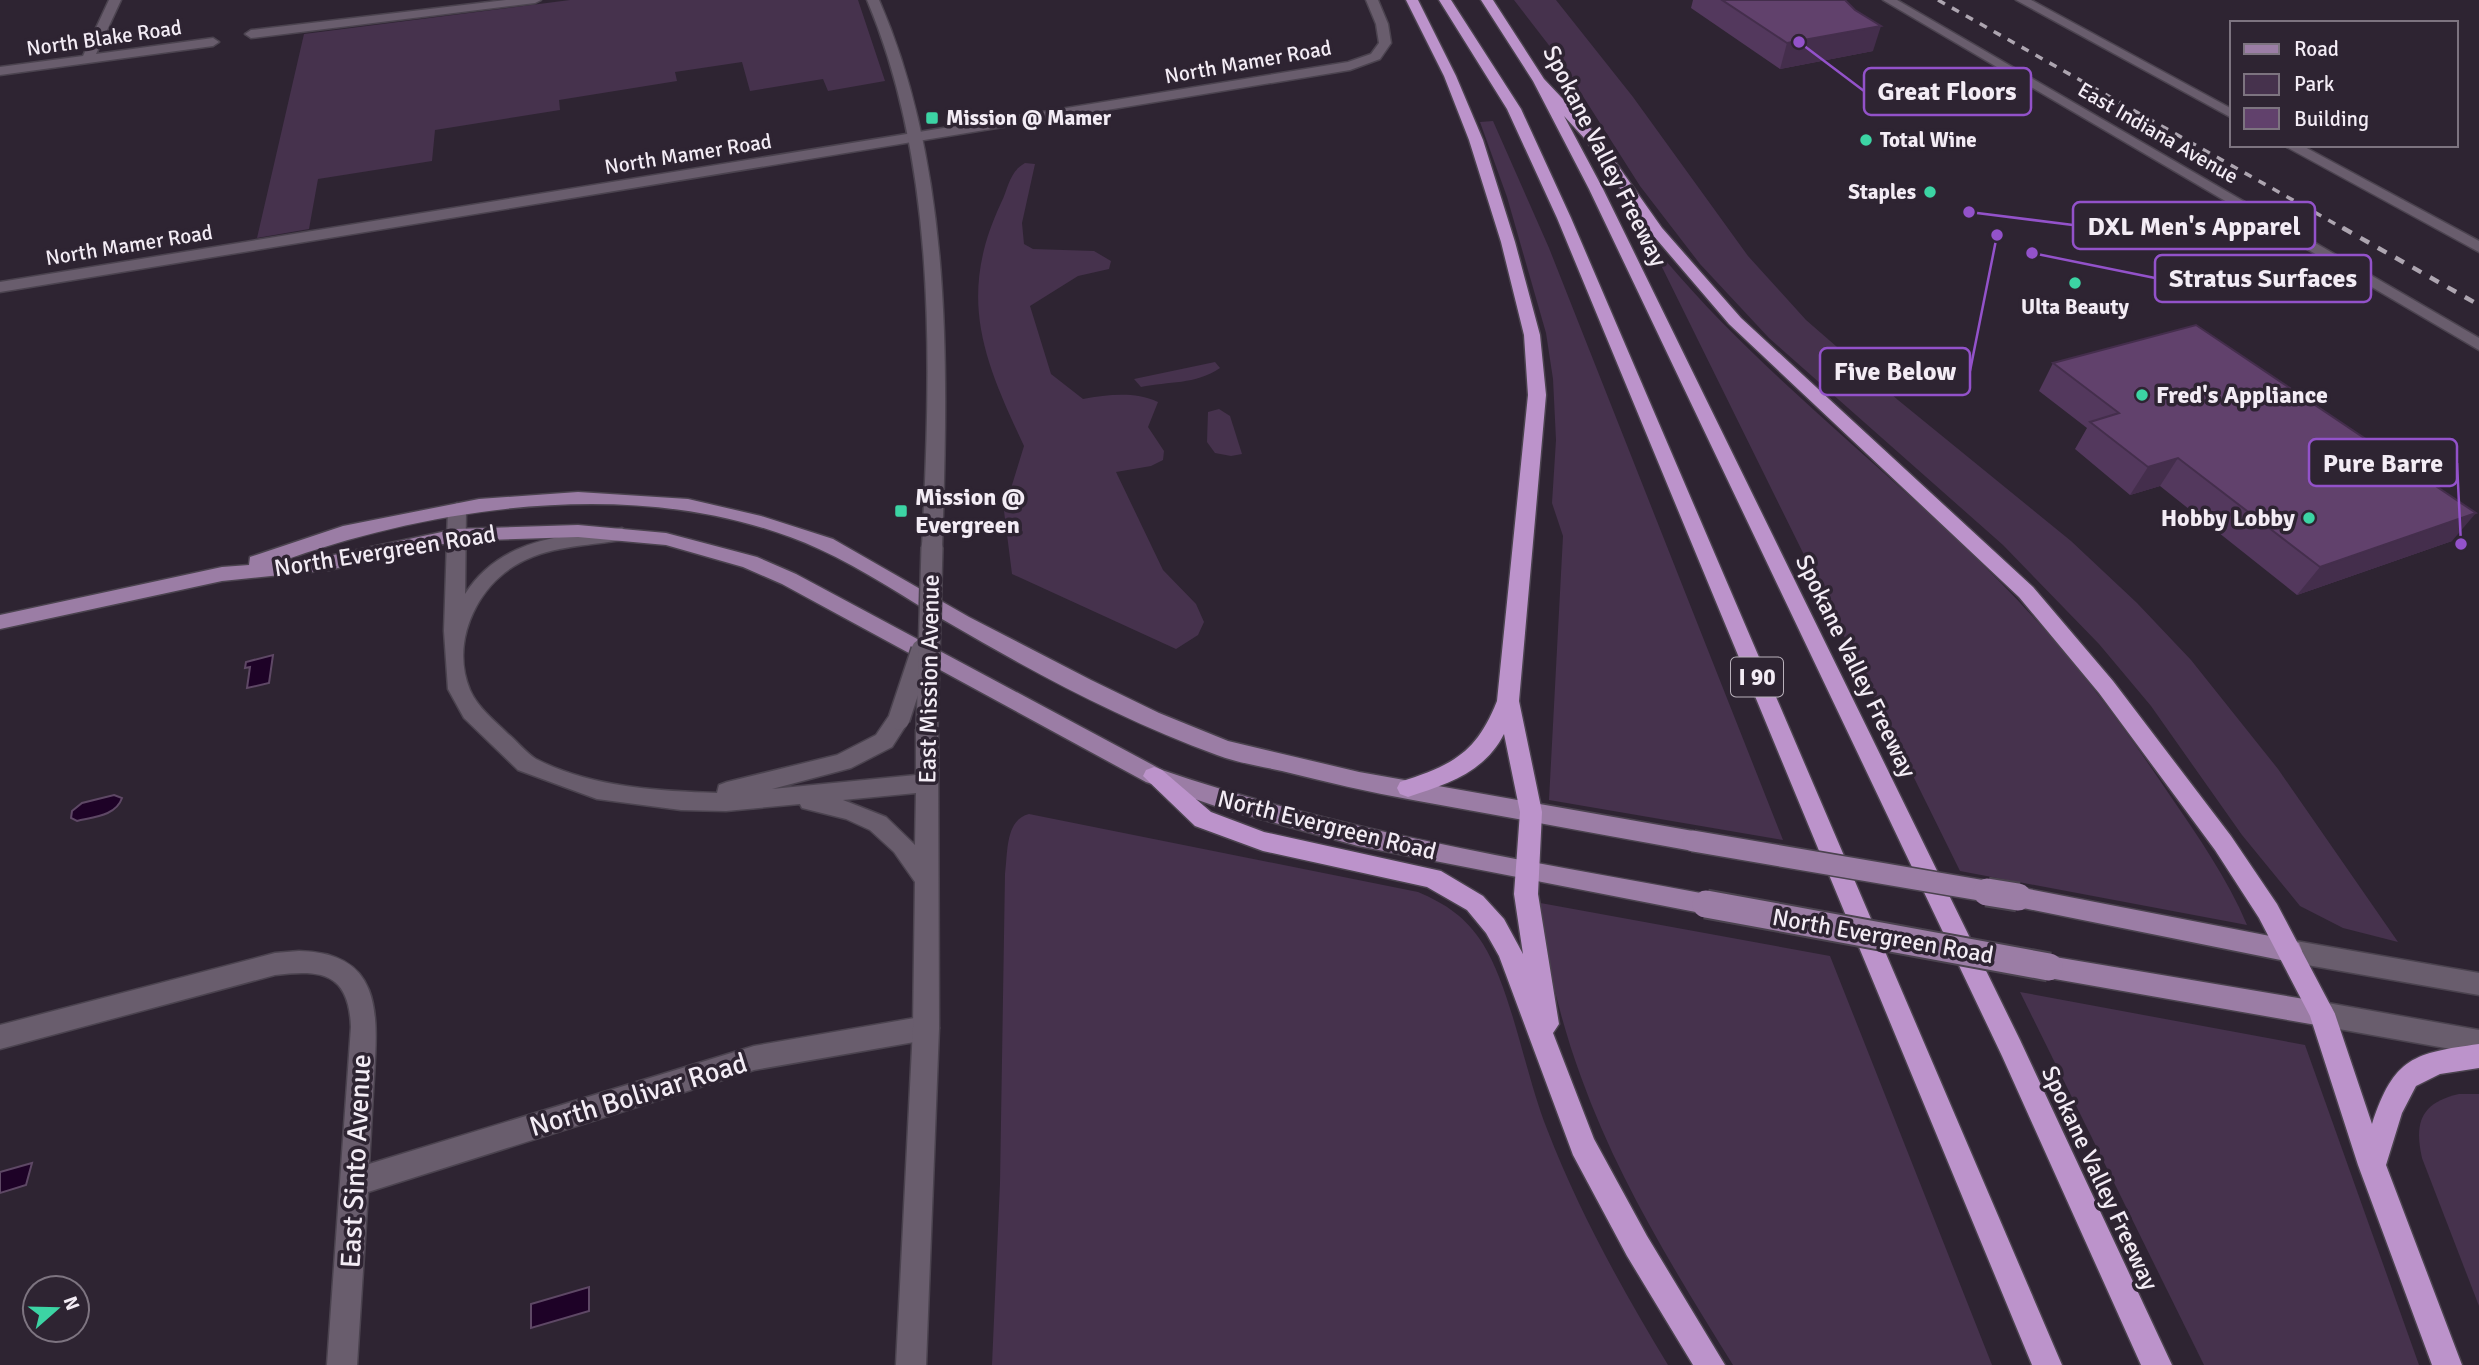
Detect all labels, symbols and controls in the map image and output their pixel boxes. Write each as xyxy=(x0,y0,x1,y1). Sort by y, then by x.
street label: North Blake Road xyxy=(25,14,183,62)
legend xyxy=(2230,21,2458,147)
street label: North Mamer Road xyxy=(1163,35,1333,89)
text: Road xyxy=(2294,36,2339,62)
street label: Spokane Valley Freeway xyxy=(1536,40,1674,272)
callout: Great Floors xyxy=(1864,68,2031,115)
text: Park xyxy=(2294,71,2335,97)
text: Great Floors xyxy=(1877,76,2017,108)
street label: East Indiana Avenue xyxy=(2073,76,2243,190)
place label: Mission @ Mamer xyxy=(946,105,1112,131)
text: Building xyxy=(2294,106,2369,132)
marker: Mission @ Mamer xyxy=(924,110,940,126)
place label: Total Wine xyxy=(1880,127,1977,153)
street label: North Mamer Road xyxy=(603,128,773,180)
marker: Total Wine xyxy=(1858,132,1874,148)
place label: Staples xyxy=(1848,179,1916,205)
marker: Staples xyxy=(1922,184,1938,200)
callout: DXL Men's Apparel xyxy=(2073,202,2315,249)
text: DXL Men's Apparel xyxy=(2087,211,2301,243)
street label: North Mamer Road xyxy=(44,219,214,271)
callout: Stratus Surfaces xyxy=(2155,255,2371,302)
text: Stratus Surfaces xyxy=(2169,263,2357,295)
marker: Ulta Beauty xyxy=(2067,275,2083,291)
place label: Ulta Beauty xyxy=(2021,294,2129,320)
callout: Five Below xyxy=(1820,348,1970,395)
text: Five Below xyxy=(1834,356,1956,388)
place label: Fred's Appliance xyxy=(2156,380,2328,410)
marker: Fred's Appliance xyxy=(2134,387,2150,403)
callout: Pure Barre xyxy=(2309,439,2457,486)
text: Pure Barre xyxy=(2323,448,2443,480)
place label: Mission @ Evergreen xyxy=(915,482,1025,540)
marker: Mission @ Evergreen xyxy=(893,503,909,519)
place label: Hobby Lobby xyxy=(2161,503,2295,533)
marker: Hobby Lobby xyxy=(2301,510,2317,526)
street label: North Evergreen Road xyxy=(272,519,498,583)
street label: Spokane Valley Freeway xyxy=(1789,550,1923,782)
street label: East Mission Avenue xyxy=(912,574,946,784)
road number: I 90 xyxy=(1731,657,1783,696)
street label: North Evergreen Road xyxy=(1215,783,1439,867)
street label: North Evergreen Road xyxy=(1770,902,1996,970)
street label: North Bolivar Road xyxy=(525,1046,751,1144)
street label: East Sinto Avenue xyxy=(333,1053,379,1269)
street label: Spokane Valley Freeway xyxy=(2035,1061,2165,1295)
north arrow xyxy=(21,1274,91,1344)
text: N xyxy=(57,1293,85,1314)

